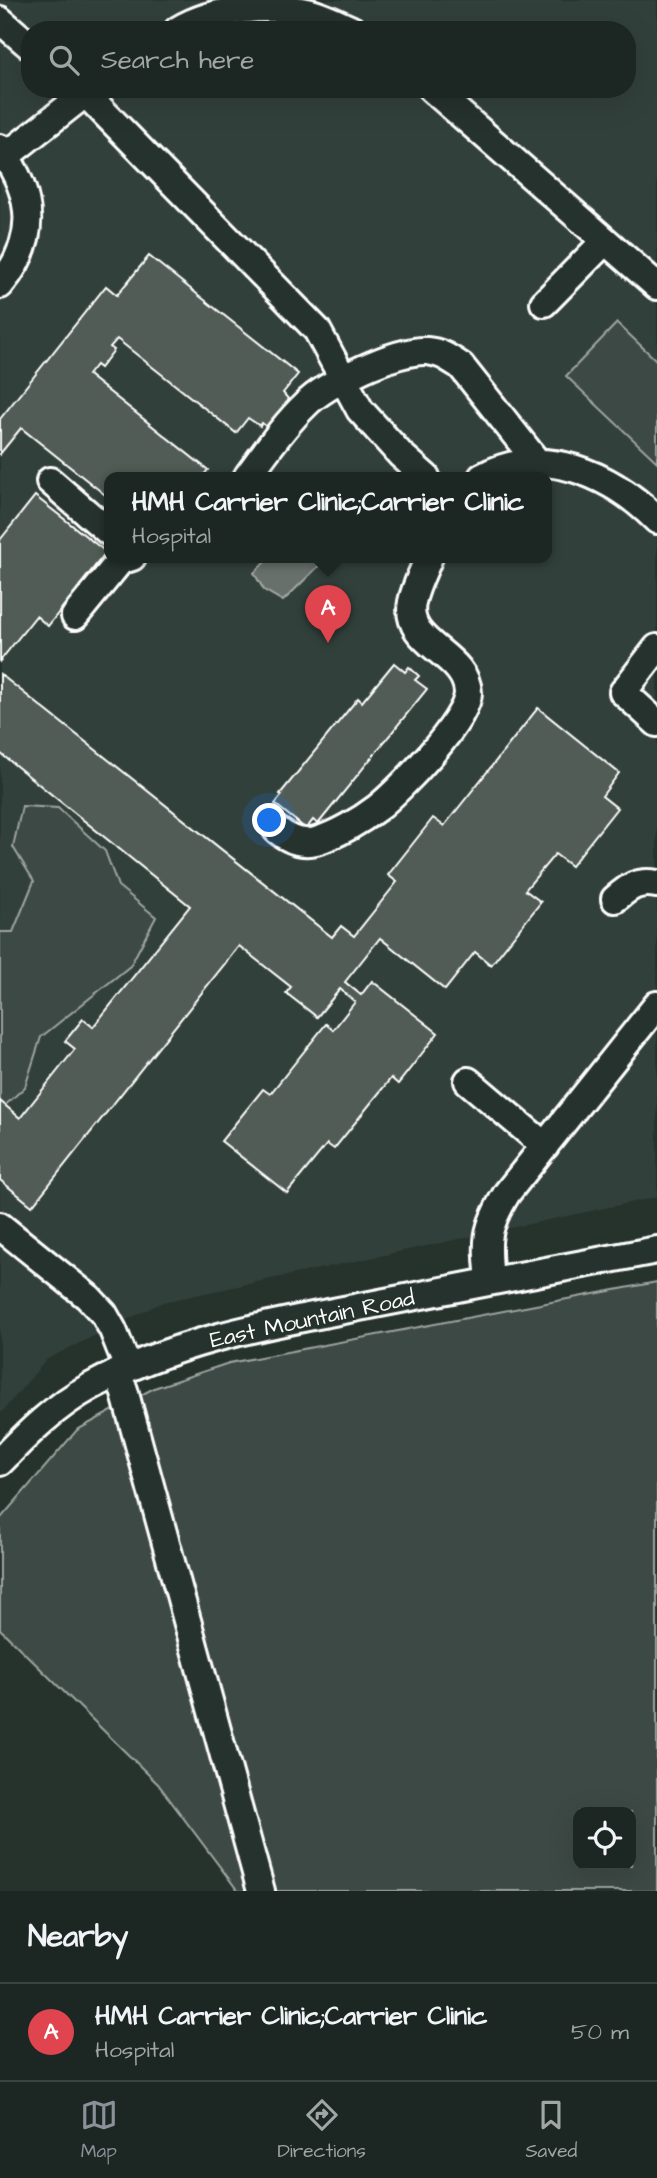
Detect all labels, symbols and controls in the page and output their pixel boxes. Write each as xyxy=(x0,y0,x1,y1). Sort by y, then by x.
search box xyxy=(21,21,636,98)
icon: search xyxy=(45,41,83,79)
text: Search here xyxy=(101,42,254,78)
popup xyxy=(104,472,552,563)
text: HMH Carrier Clinic;Carrier Clinic xyxy=(132,484,524,520)
text: Hospital xyxy=(132,520,211,552)
pin: A xyxy=(305,585,351,643)
your location xyxy=(252,803,286,837)
street label: East Mountain Road xyxy=(207,1282,418,1356)
map controls xyxy=(573,1807,636,1870)
button: locate xyxy=(573,1807,636,1870)
text: Nearby xyxy=(28,1916,128,1958)
text: HMH Carrier Clinic;Carrier Clinic xyxy=(95,1998,487,2034)
text: A xyxy=(44,2016,58,2048)
text: 50 m xyxy=(571,2016,629,2048)
text: Hospital xyxy=(95,2034,174,2066)
tab: Map xyxy=(80,2096,118,2165)
tab: Directions xyxy=(277,2096,366,2165)
tab: Saved xyxy=(525,2096,577,2165)

